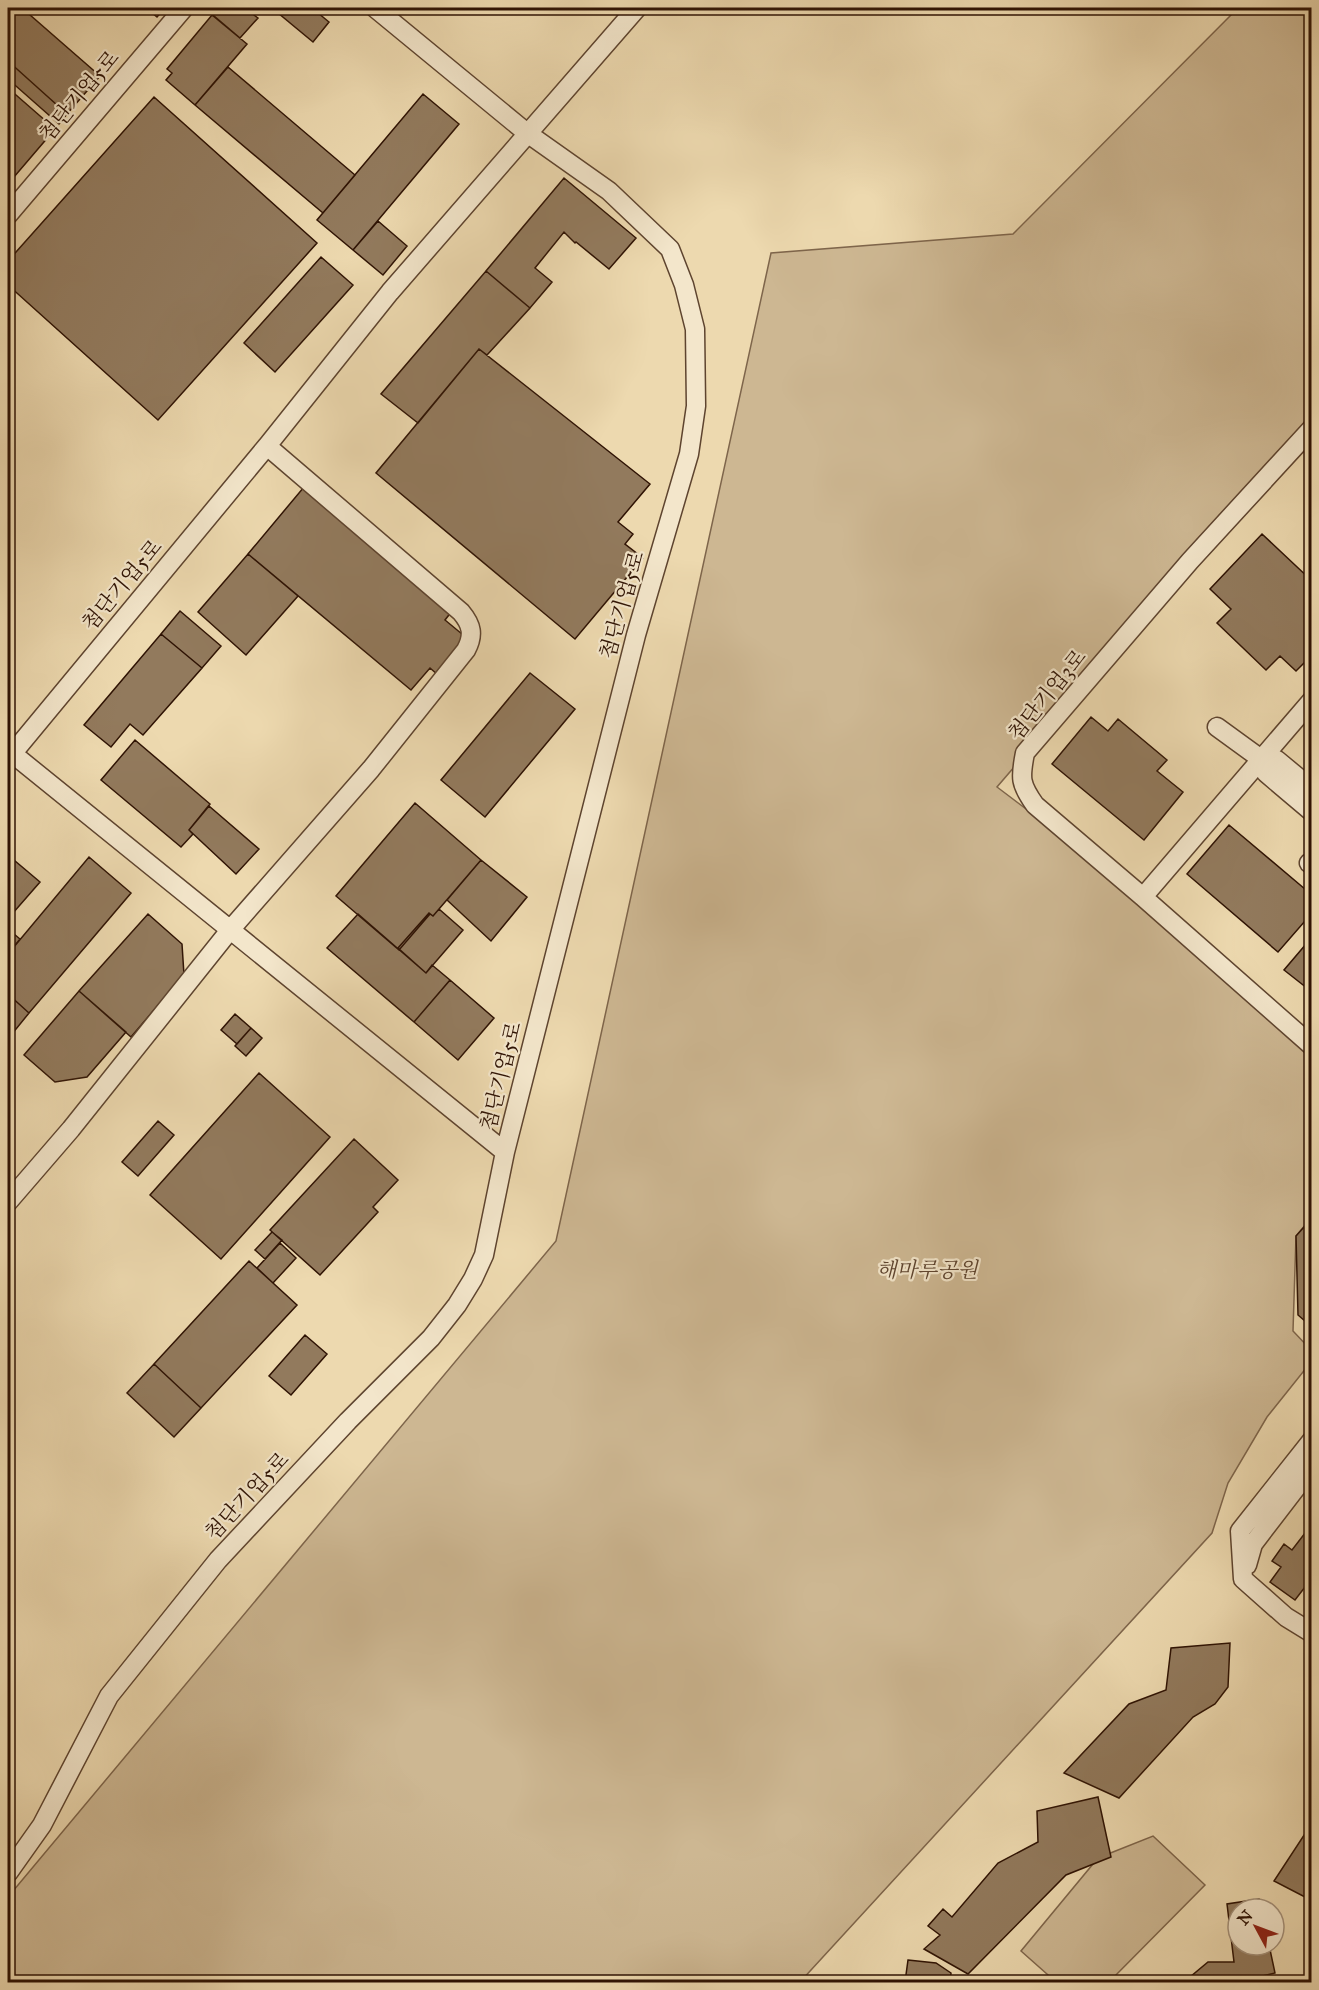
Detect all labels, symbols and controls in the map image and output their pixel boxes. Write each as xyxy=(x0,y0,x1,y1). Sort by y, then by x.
street label: 첨단기업5로 xyxy=(33,45,125,147)
street label: 첨단기업5로 xyxy=(76,534,168,636)
street label: 첨단기업5로 xyxy=(594,548,650,662)
street label: 첨단기업3로 xyxy=(1002,644,1092,746)
street label: 첨단기업5로 xyxy=(475,1019,527,1133)
park label: 해마루공원 xyxy=(876,1257,979,1283)
street label: 첨단기업5로 xyxy=(200,1446,294,1546)
north arrow xyxy=(1226,1897,1286,1957)
text: N xyxy=(1233,1906,1257,1929)

